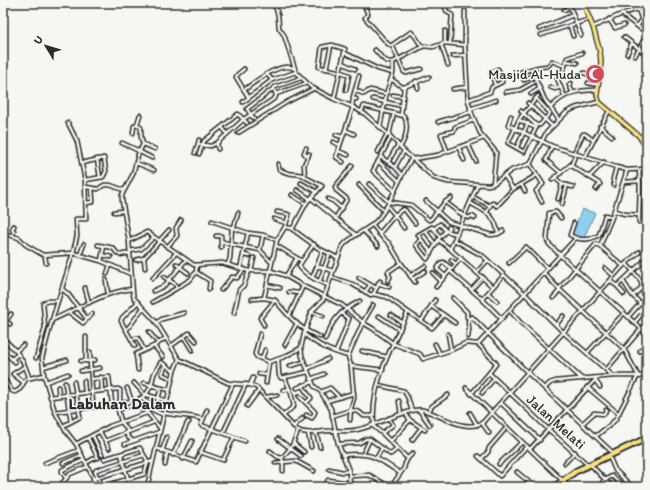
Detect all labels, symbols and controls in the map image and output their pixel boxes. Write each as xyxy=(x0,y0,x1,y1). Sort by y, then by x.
north arrow xyxy=(26,26,66,66)
text: U xyxy=(31,33,46,47)
mosque icon: Masjid Al-Huda xyxy=(584,63,606,85)
place label: Masjid Al-Huda xyxy=(488,66,581,83)
street label: Jalan Melati xyxy=(523,391,589,453)
district label: Labuhan Dalam xyxy=(69,394,176,413)

